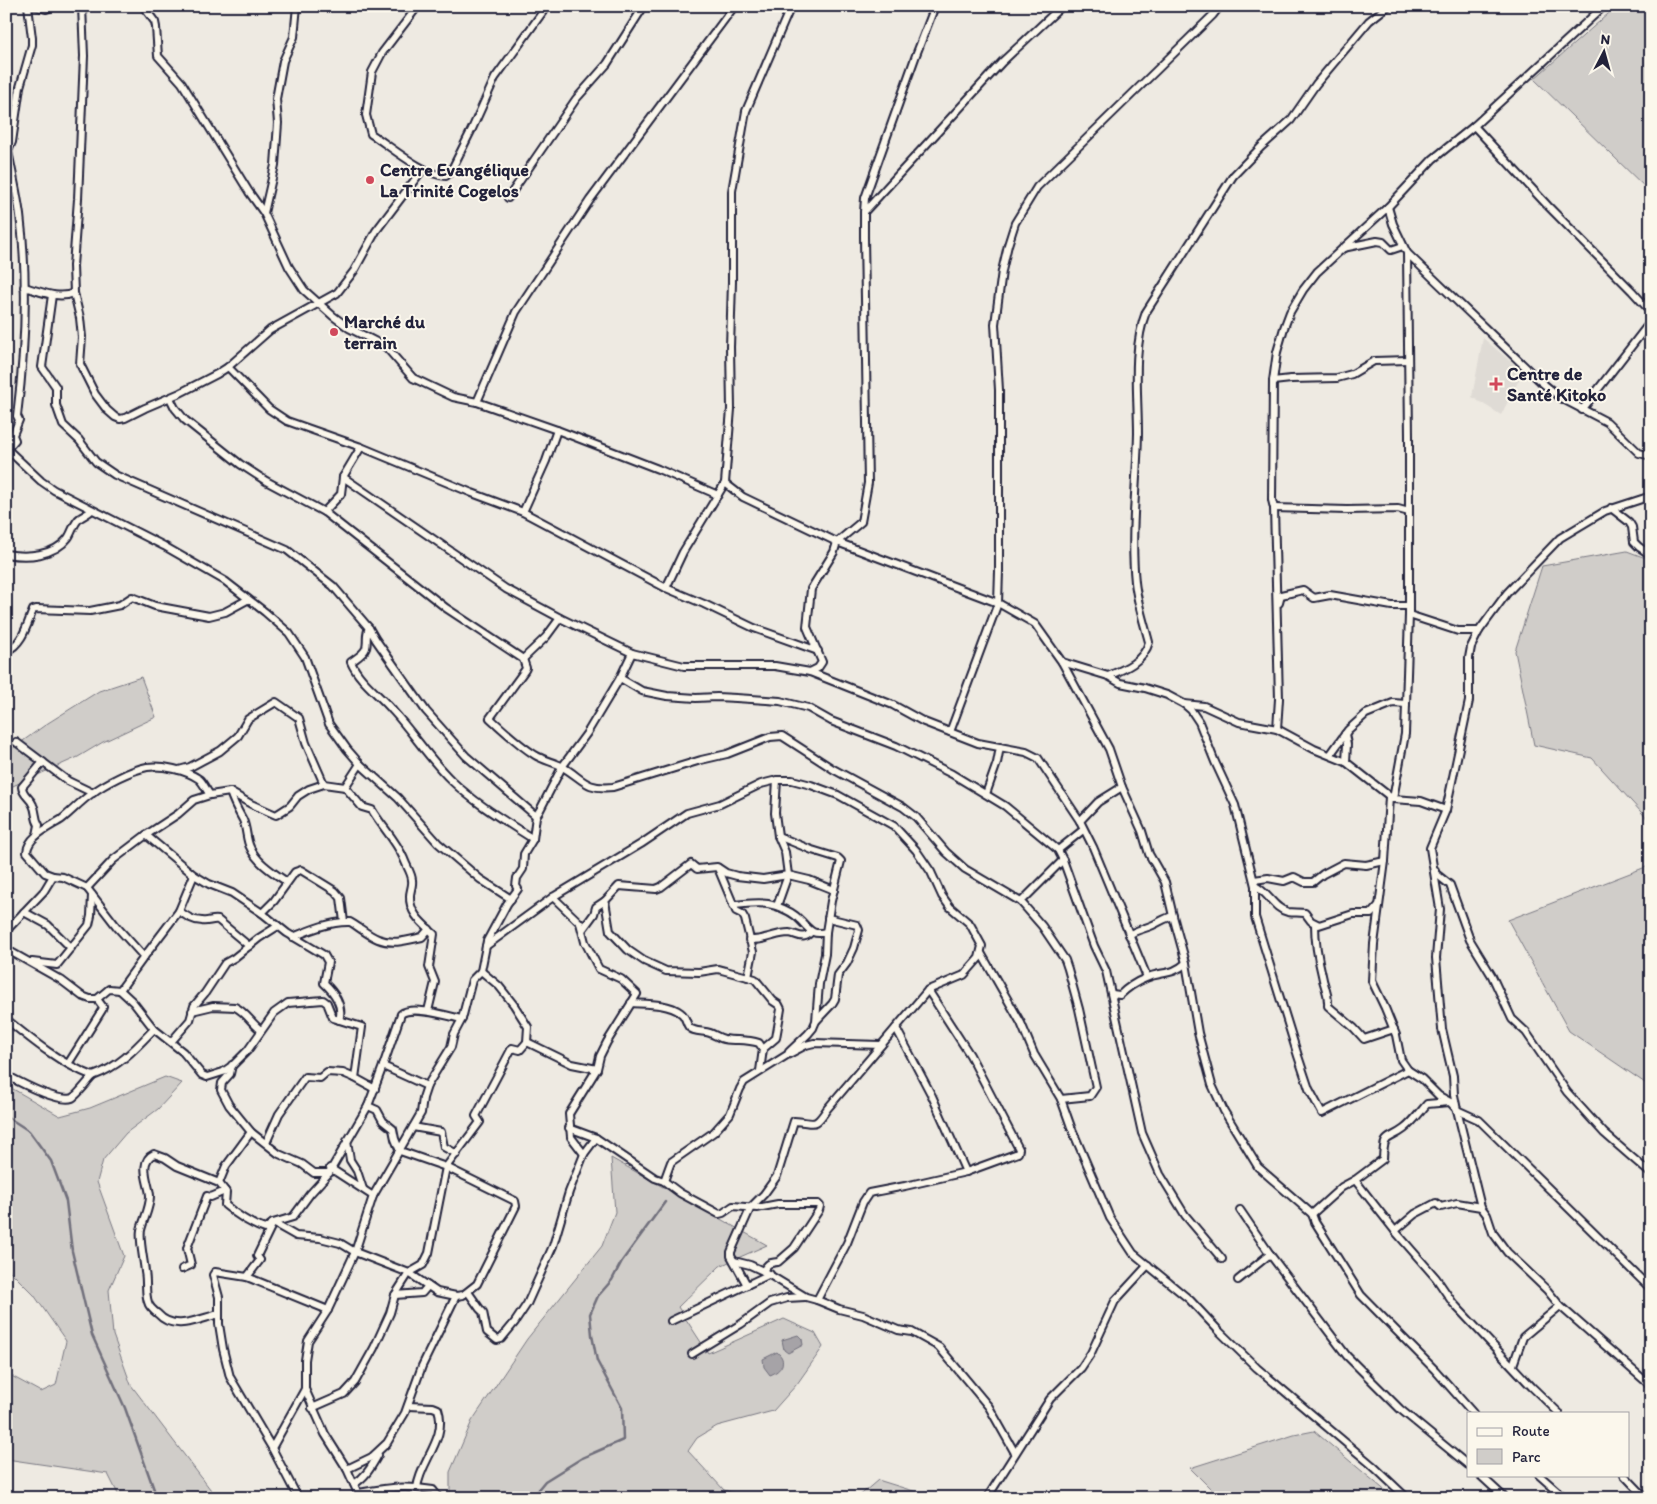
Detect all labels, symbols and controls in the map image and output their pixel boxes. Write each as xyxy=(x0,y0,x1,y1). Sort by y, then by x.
north arrow xyxy=(1580,28,1630,78)
text: N xyxy=(1600,31,1611,49)
place label: Centre Evangélique La Trinité Cogelos xyxy=(380,159,529,202)
marker: Centre Evangélique La Trinité Cogelos xyxy=(364,174,376,186)
place label: Marché du terrain xyxy=(344,311,425,354)
marker: Marché du terrain xyxy=(328,326,340,338)
place label: Centre de Santé Kitoko xyxy=(1507,363,1606,406)
marker: Centre de Santé Kitoko xyxy=(1489,377,1503,391)
legend xyxy=(1467,1412,1630,1476)
text: Route xyxy=(1512,1422,1550,1440)
text: Parc xyxy=(1512,1448,1541,1466)

